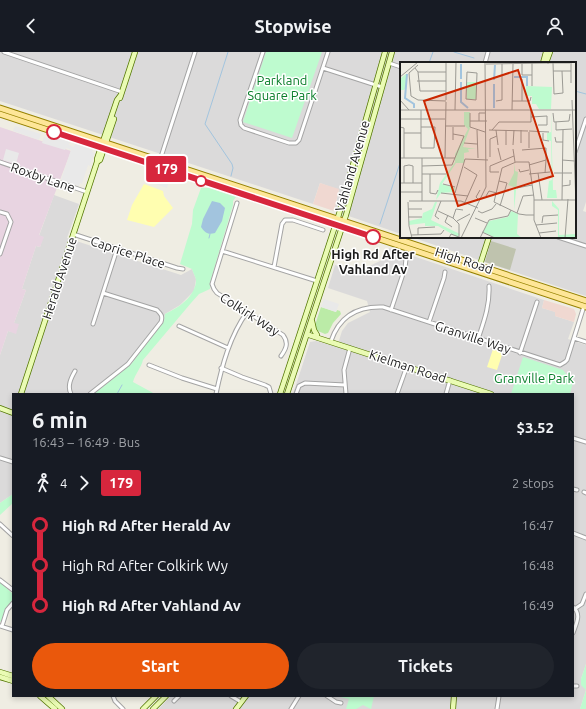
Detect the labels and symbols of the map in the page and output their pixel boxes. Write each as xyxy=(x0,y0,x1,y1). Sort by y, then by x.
inset map xyxy=(400,62,576,238)
park label: Parkland Square Park xyxy=(247,73,317,102)
street label: Vahland Avenue xyxy=(332,119,372,213)
unlabelled marker xyxy=(46,124,62,140)
line badge: 179 xyxy=(143,156,189,182)
street label: Roxby Lane xyxy=(9,159,77,195)
unlabelled marker xyxy=(195,175,207,187)
marker: High Rd After Vahland Av xyxy=(365,229,381,245)
street label: Caprice Place xyxy=(89,233,167,271)
street label: Herald Avenue xyxy=(39,235,79,321)
street label: High Road xyxy=(433,244,495,276)
place label: High Rd After Vahland Av xyxy=(331,247,415,276)
street label: Colkirk Way xyxy=(218,290,282,338)
street label: Granville Way xyxy=(433,318,513,356)
street label: Kielman Road xyxy=(368,347,448,385)
park label: Granville Park xyxy=(494,371,574,385)

